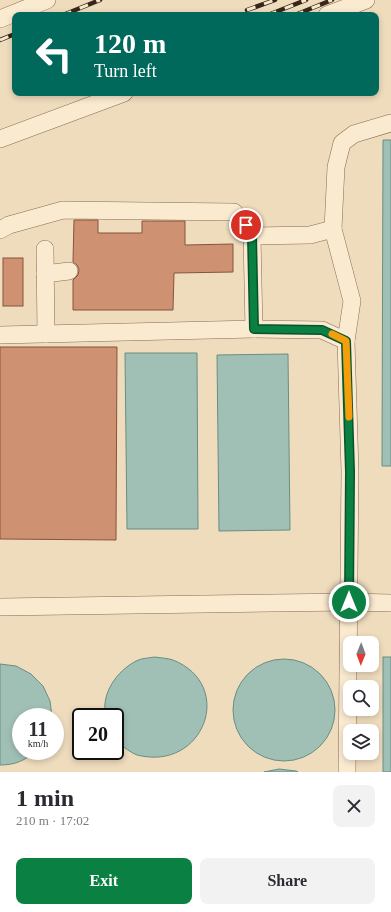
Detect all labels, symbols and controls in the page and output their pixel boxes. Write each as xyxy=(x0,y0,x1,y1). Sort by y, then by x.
icon: left xyxy=(28,28,80,80)
text: 120 m xyxy=(94,28,166,59)
text: Turn left xyxy=(94,61,157,81)
pin xyxy=(229,208,263,242)
icon: arrive xyxy=(235,214,257,236)
position arrow xyxy=(328,581,370,623)
north arrow xyxy=(343,636,379,672)
map controls xyxy=(343,636,379,760)
button: search xyxy=(343,680,379,716)
speed limit sign: 20 xyxy=(72,708,124,760)
text: 11 xyxy=(29,718,47,740)
button: layers xyxy=(343,724,379,760)
text: km/h xyxy=(28,738,48,749)
text: 1 min xyxy=(16,785,74,811)
button: close xyxy=(333,785,375,827)
text: 210 m · 17:02 xyxy=(16,813,89,828)
button: Exit xyxy=(16,858,192,904)
button: Share xyxy=(200,858,375,904)

